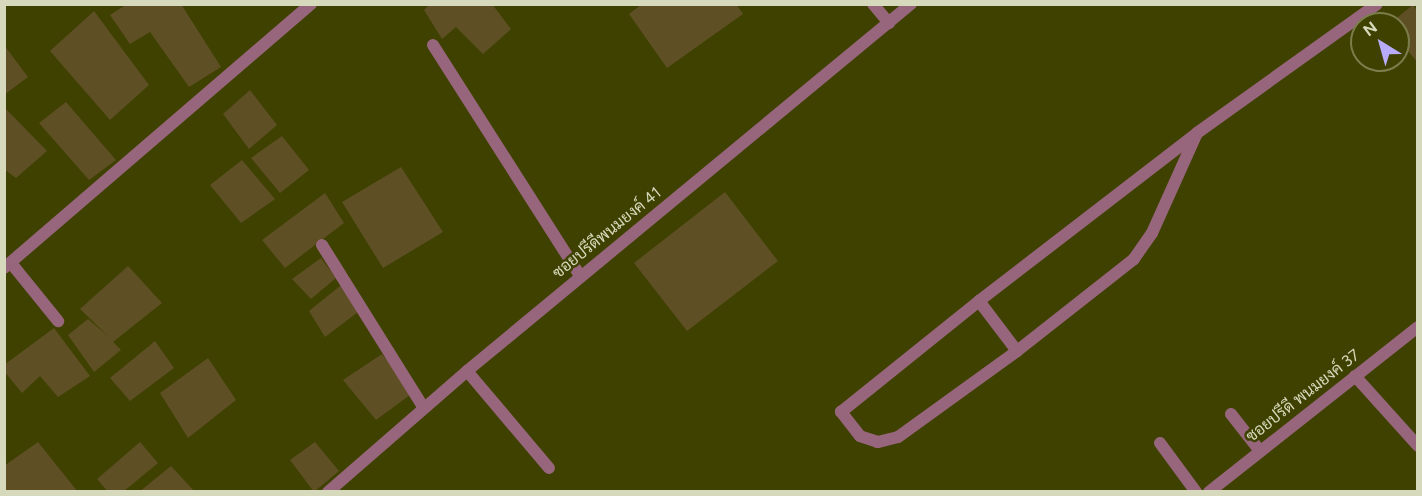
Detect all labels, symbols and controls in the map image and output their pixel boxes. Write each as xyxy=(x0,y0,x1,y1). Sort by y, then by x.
north arrow xyxy=(1350,12,1410,72)
text: N xyxy=(1359,18,1381,40)
street label: ซอยปรีดีพนมยงค์ 41 xyxy=(549,183,665,283)
street label: ซอยปรีดี พนมยงค์ 37 xyxy=(1242,346,1364,446)

